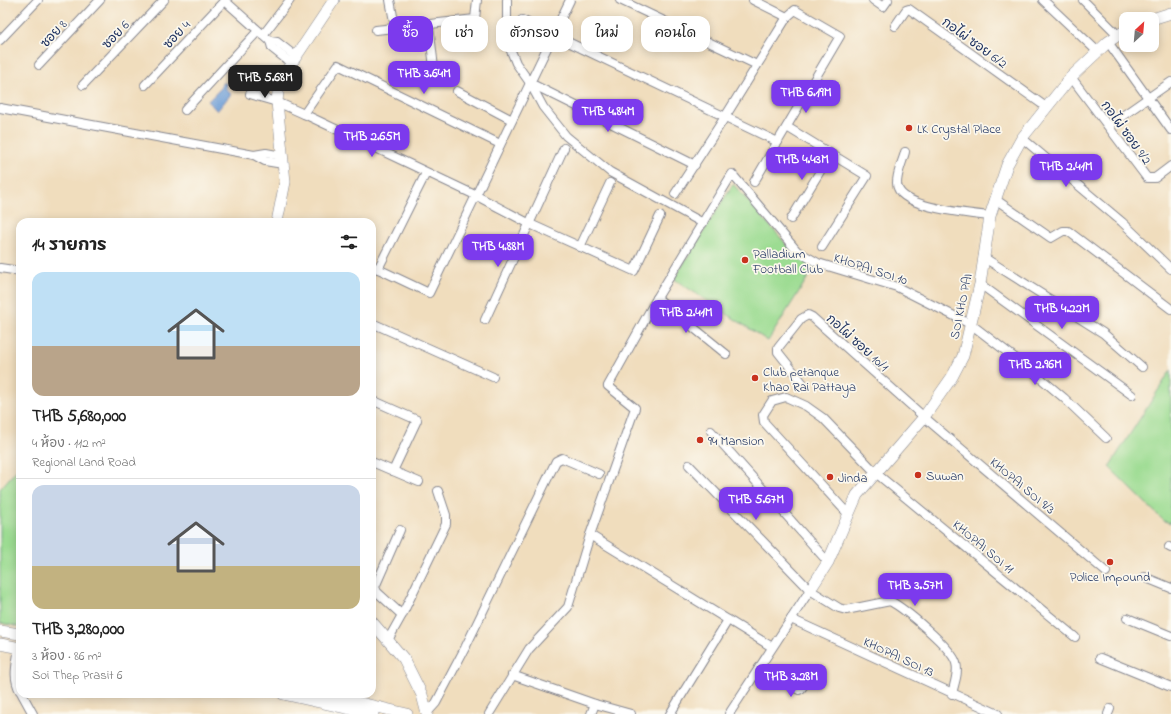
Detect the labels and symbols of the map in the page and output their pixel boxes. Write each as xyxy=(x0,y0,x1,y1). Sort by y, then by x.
street label: กอไผ่ ซอย 6/2 xyxy=(937,12,1012,74)
north arrow xyxy=(1119,12,1159,52)
street label: ซอย 8 xyxy=(36,16,72,52)
street label: ซอย 6 xyxy=(98,16,135,54)
street label: ซอย 4 xyxy=(159,16,196,54)
pin: THB 3.64M xyxy=(378,61,470,95)
pin: THB 5.68M xyxy=(219,65,311,99)
pin: THB 6.19M xyxy=(760,80,852,114)
street label: กอไผ่ ซอย 9/2 xyxy=(1096,96,1157,169)
pin: THB 4.84M xyxy=(562,99,654,133)
place label: LK Crystal Place xyxy=(917,120,1001,140)
marker: LK Crystal Place xyxy=(904,123,914,133)
pin: THB 2.65M xyxy=(326,124,418,158)
pin: THB 4.43M xyxy=(756,147,848,181)
pin: THB 2.41M xyxy=(1020,154,1112,188)
pin: THB 4.88M xyxy=(452,234,544,268)
place label: Palladium Football Club xyxy=(752,245,823,279)
street label: KHOPAI SOI 10 xyxy=(831,249,910,290)
marker: Palladium Football Club xyxy=(740,255,750,265)
street label: SOI KHO PAI xyxy=(945,272,978,341)
pin: THB 4.22M xyxy=(1016,296,1108,330)
pin: THB 2.41M xyxy=(640,300,732,334)
street label: กอไผ่ ซอย 10/1 xyxy=(821,309,893,376)
pin: THB 2.96M xyxy=(989,352,1081,386)
place label: Club petanque Khao Rai Pattaya xyxy=(763,363,856,398)
marker: Club petanque Khao Rai Pattaya xyxy=(750,373,760,383)
place label: 94 Mansion xyxy=(708,432,764,451)
marker: 94 Mansion xyxy=(695,435,705,445)
street label: KHOPAI SOI 9/3 xyxy=(985,453,1059,519)
place label: Suwan xyxy=(926,467,964,486)
place label: Jinda xyxy=(838,469,867,488)
marker: Suwan xyxy=(913,470,923,480)
marker: Jinda xyxy=(825,472,835,482)
pin: THB 5.67M xyxy=(710,487,802,521)
street label: KHOPAI SOI 11 xyxy=(948,516,1018,579)
marker: Police Impound xyxy=(1105,557,1115,567)
place label: Police Impound xyxy=(1070,568,1151,587)
pin: THB 3.57M xyxy=(869,573,961,607)
street label: KHOPAI SOI 13 xyxy=(860,633,937,682)
pin: THB 3.28M xyxy=(745,664,837,698)

